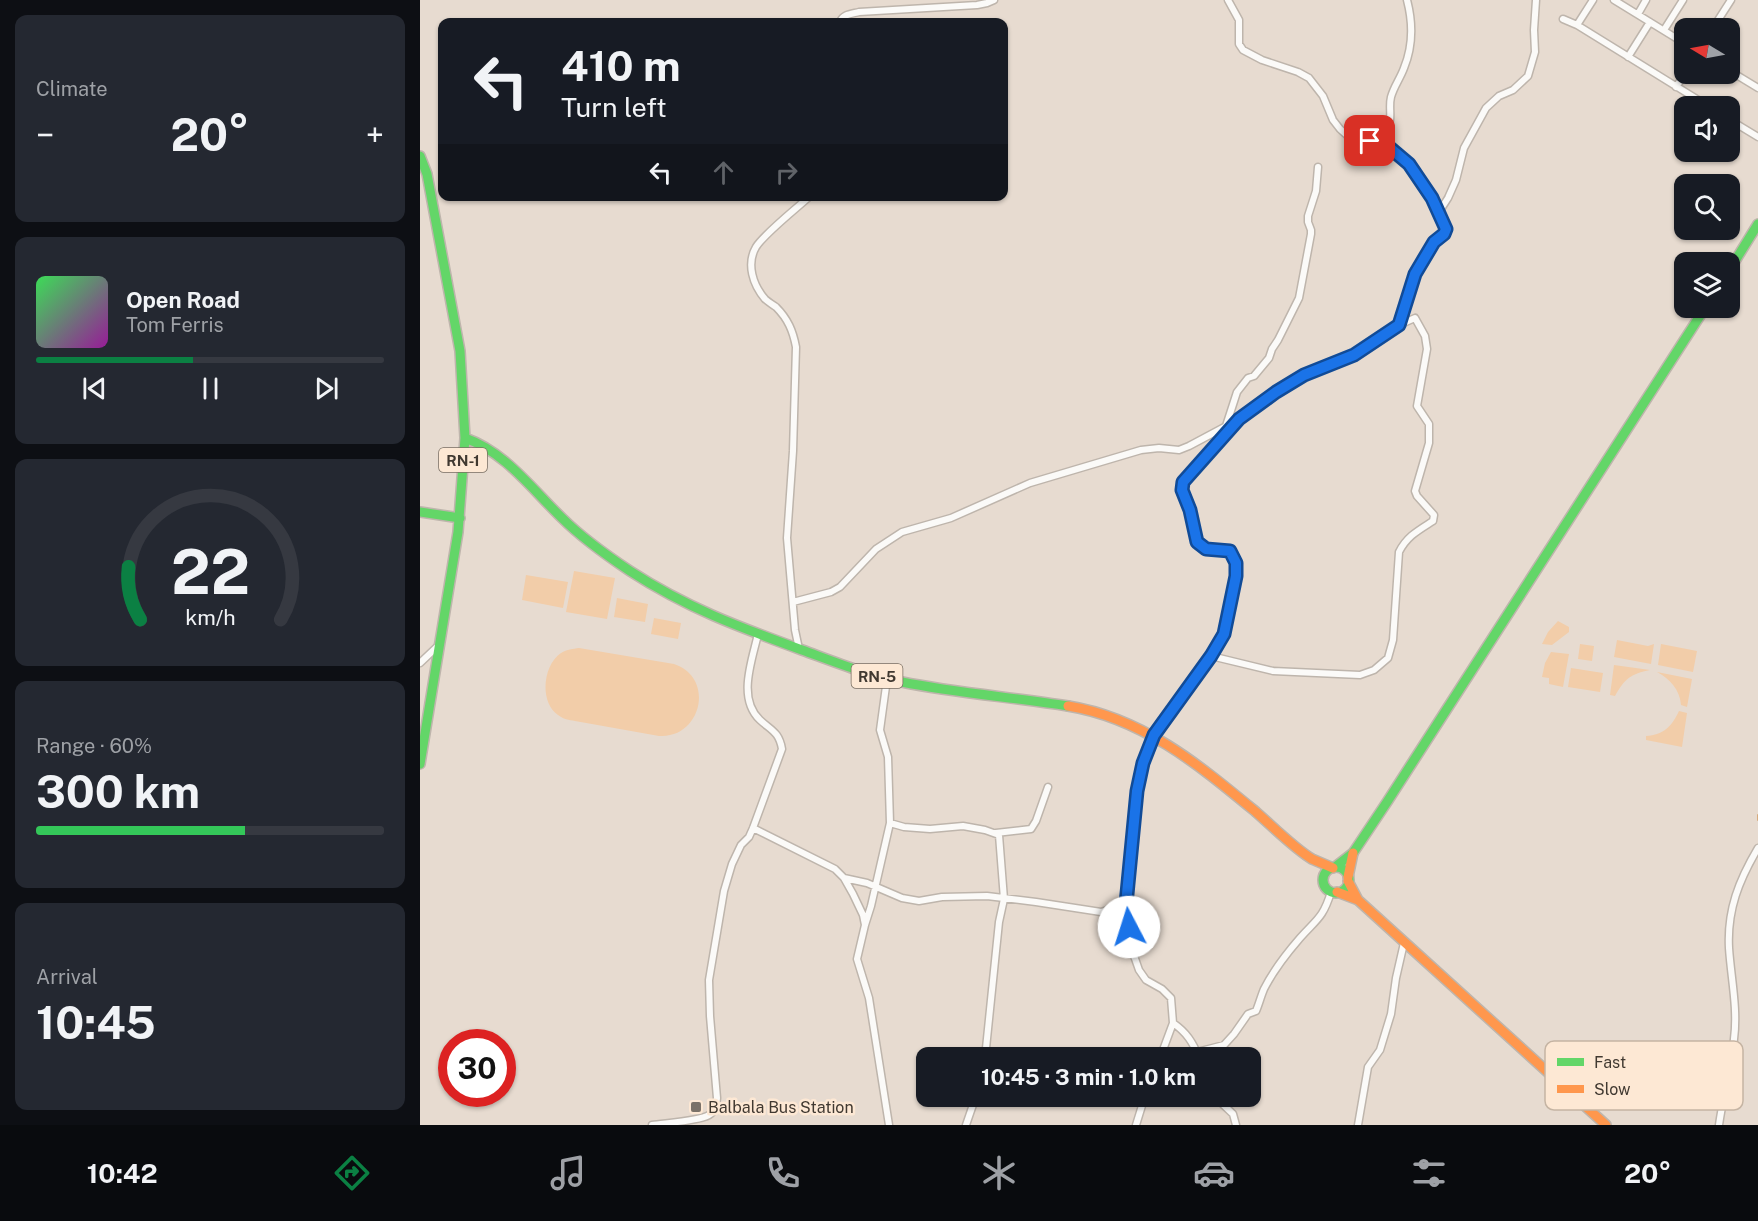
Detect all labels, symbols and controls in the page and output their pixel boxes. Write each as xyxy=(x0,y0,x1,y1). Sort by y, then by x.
north arrow xyxy=(1674,18,1740,84)
map controls xyxy=(1674,18,1740,318)
text: 410 m xyxy=(561,41,681,90)
icon: left xyxy=(462,42,540,120)
text: Climate xyxy=(36,77,108,101)
text: Turn left xyxy=(561,91,667,123)
button: sound xyxy=(1674,96,1740,162)
text: 20° xyxy=(171,108,249,161)
pin xyxy=(1344,115,1395,166)
text: − xyxy=(36,116,54,154)
text: + xyxy=(366,116,384,154)
icon: arrive xyxy=(1353,124,1386,157)
icon: left xyxy=(644,156,677,189)
icon: ahead xyxy=(707,156,740,189)
icon: right xyxy=(770,156,803,189)
button: search xyxy=(1674,174,1740,240)
button: layers xyxy=(1674,252,1740,318)
text: Open Road xyxy=(126,287,240,313)
text: Tom Ferris xyxy=(126,313,224,337)
icon: previous xyxy=(78,372,111,405)
icon: pause xyxy=(194,372,227,405)
icon: next xyxy=(310,372,343,405)
road number: RN-1 xyxy=(439,448,487,472)
text: 22 xyxy=(170,535,250,608)
text: km/h xyxy=(185,605,235,630)
road number: RN-5 xyxy=(852,664,902,688)
text: Range · 60% xyxy=(36,734,152,758)
text: 300 km xyxy=(36,765,200,818)
position arrow xyxy=(1097,895,1161,959)
text: Arrival xyxy=(36,965,98,989)
text: 10:45 xyxy=(36,996,156,1049)
speed limit sign: 30 xyxy=(438,1029,516,1107)
legend xyxy=(1545,1041,1743,1110)
text: Fast xyxy=(1594,1053,1626,1072)
text: 10:45 · 3 min · 1.0 km xyxy=(981,1064,1196,1090)
text: Slow xyxy=(1594,1080,1631,1099)
place label: Balbala Bus Station xyxy=(708,1098,854,1117)
marker: Balbala Bus Station xyxy=(689,1100,703,1114)
icon: directions xyxy=(331,1152,373,1194)
icon: music xyxy=(547,1152,589,1194)
icon: phone xyxy=(762,1152,804,1194)
icon: climate xyxy=(978,1152,1020,1194)
icon: car xyxy=(1193,1152,1235,1194)
icon: filters xyxy=(1408,1152,1450,1194)
text: 10:42 xyxy=(87,1157,158,1189)
text: 20° xyxy=(1624,1157,1671,1189)

